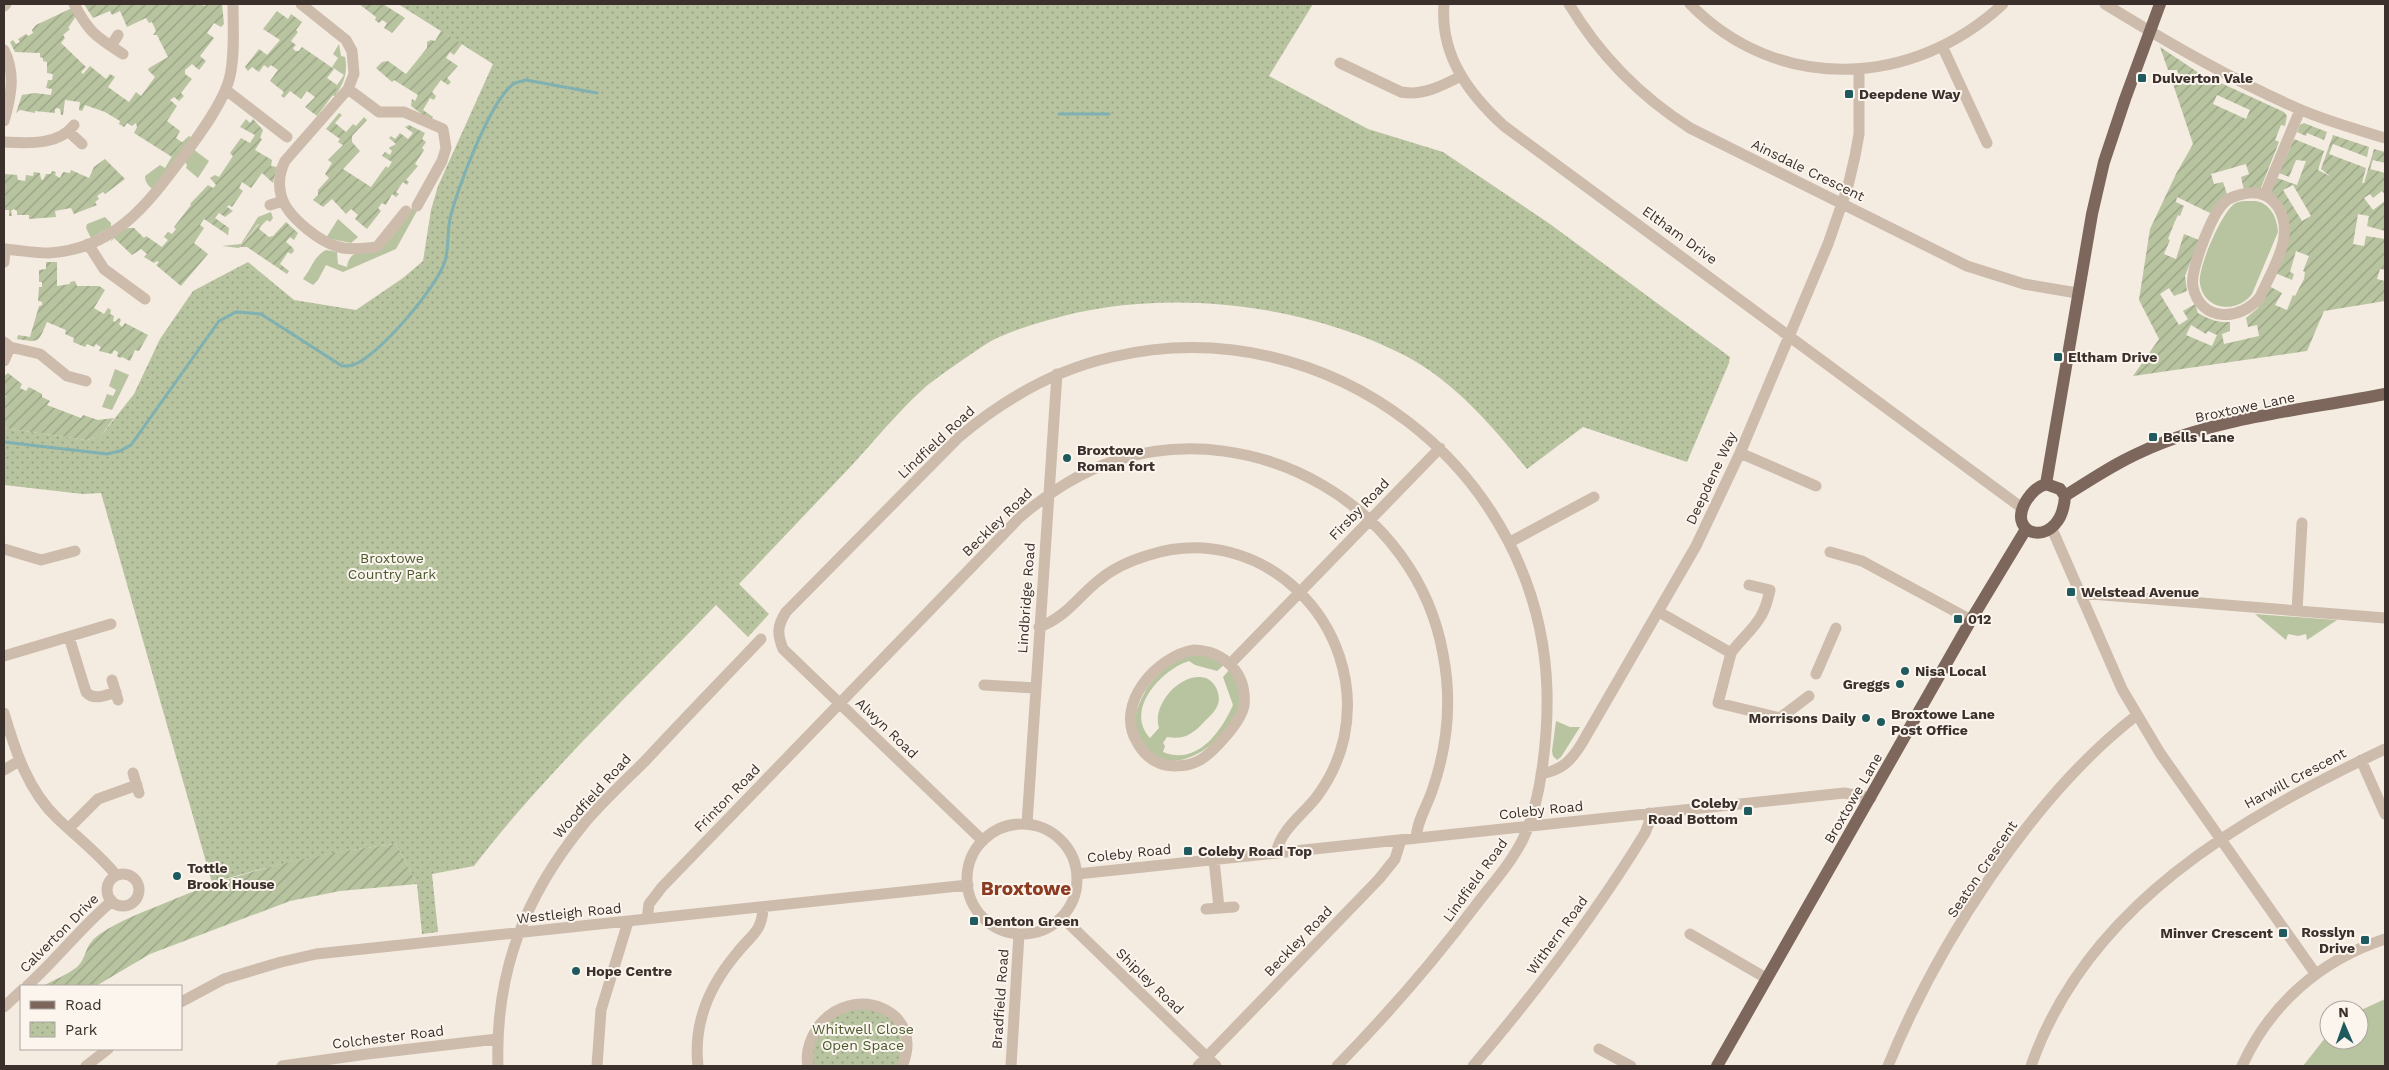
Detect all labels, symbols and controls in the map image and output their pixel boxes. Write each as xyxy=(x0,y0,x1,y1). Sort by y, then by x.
place label: Dulverton Vale xyxy=(2152,70,2253,86)
marker: Dulverton Vale xyxy=(2136,72,2148,84)
place label: Deepdene Way xyxy=(1859,86,1961,102)
marker: Deepdene Way xyxy=(1843,88,1855,100)
street label: Ainsdale Crescent xyxy=(1749,136,1867,204)
street label: Eltham Drive xyxy=(1640,203,1720,267)
place label: Eltham Drive xyxy=(2068,349,2157,365)
marker: Eltham Drive xyxy=(2052,351,2064,363)
street label: Broxtowe Lane xyxy=(2194,389,2296,425)
street label: Lindfield Road xyxy=(894,402,978,482)
street label: Deepdene Way xyxy=(1682,428,1740,527)
place label: Bells Lane xyxy=(2163,429,2235,445)
marker: Bells Lane xyxy=(2147,431,2159,443)
place label: Broxtowe Roman fort xyxy=(1077,442,1155,474)
marker: Broxtowe Roman fort xyxy=(1061,452,1073,464)
street label: Firsby Road xyxy=(1326,475,1392,543)
street label: Beckley Road xyxy=(959,485,1035,559)
street label: Lindbridge Road xyxy=(1014,542,1038,654)
park label: Broxtowe Country Park xyxy=(348,550,436,582)
place label: Welstead Avenue xyxy=(2081,584,2199,600)
marker: Welstead Avenue xyxy=(2065,586,2077,598)
place label: 012 xyxy=(1968,611,1991,627)
marker: 012 xyxy=(1952,613,1964,625)
place label: Nisa Local xyxy=(1915,663,1987,679)
marker: Nisa Local xyxy=(1899,665,1911,677)
place label: Greggs xyxy=(1843,676,1891,692)
marker: Greggs xyxy=(1894,678,1906,690)
street label: Alwyn Road xyxy=(853,695,921,761)
place label: Broxtowe Lane Post Office xyxy=(1891,706,1995,738)
place label: Morrisons Daily xyxy=(1748,710,1856,726)
marker: Morrisons Daily xyxy=(1860,712,1872,724)
marker: Broxtowe Lane Post Office xyxy=(1875,716,1887,728)
street label: Harwill Crescent xyxy=(2241,744,2349,812)
street label: Broxtowe Lane xyxy=(1821,750,1885,846)
street label: Woodfield Road xyxy=(550,751,634,841)
street label: Frinton Road xyxy=(691,761,763,835)
place label: Coleby Road Bottom xyxy=(1648,795,1738,827)
street label: Coleby Road xyxy=(1498,798,1584,822)
marker: Coleby Road Bottom xyxy=(1742,805,1754,817)
street label: Seaton Crescent xyxy=(1944,817,2020,920)
street label: Lindfield Road xyxy=(1439,835,1511,925)
street label: Coleby Road xyxy=(1086,841,1172,865)
place label: Coleby Road Top xyxy=(1198,843,1312,859)
marker: Coleby Road Top xyxy=(1182,845,1194,857)
place label: Tottle Brook House xyxy=(187,860,275,892)
marker: Tottle Brook House xyxy=(171,870,183,882)
district label: Broxtowe xyxy=(981,877,1071,900)
street label: Calverton Drive xyxy=(16,890,102,976)
street label: Withern Road xyxy=(1523,893,1591,977)
street label: Westleigh Road xyxy=(516,900,622,926)
street label: Beckley Road xyxy=(1261,903,1335,979)
place label: Denton Green xyxy=(984,913,1079,929)
marker: Denton Green xyxy=(968,915,980,927)
place label: Rosslyn Drive xyxy=(2301,924,2355,956)
place label: Minver Crescent xyxy=(2160,925,2273,941)
marker: Minver Crescent xyxy=(2277,927,2289,939)
marker: Rosslyn Drive xyxy=(2359,934,2371,946)
street label: Shipley Road xyxy=(1113,945,1187,1017)
street label: Bradfield Road xyxy=(989,948,1011,1050)
place label: Hope Centre xyxy=(586,963,672,979)
marker: Hope Centre xyxy=(570,965,582,977)
legend xyxy=(20,985,182,1050)
text: Road xyxy=(65,996,102,1014)
north arrow xyxy=(2319,1000,2369,1050)
text: N xyxy=(2338,1004,2349,1020)
text: Park xyxy=(65,1021,98,1039)
park label: Whitwell Close Open Space xyxy=(812,1021,914,1053)
street label: Colchester Road xyxy=(331,1022,445,1052)

